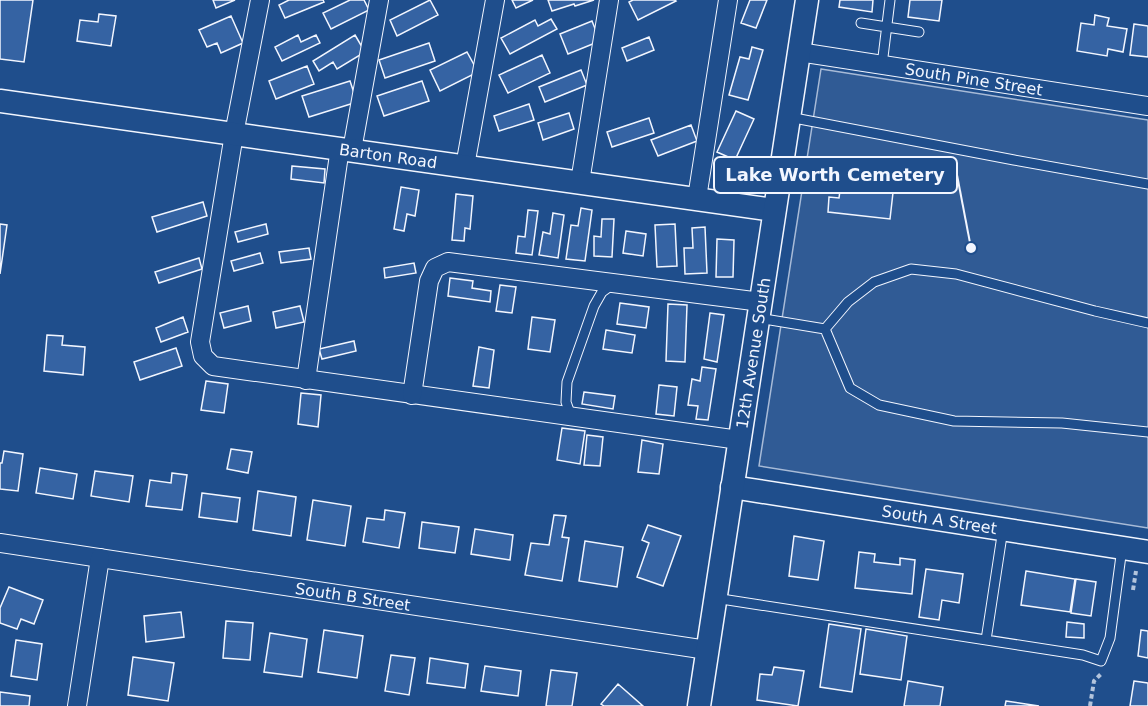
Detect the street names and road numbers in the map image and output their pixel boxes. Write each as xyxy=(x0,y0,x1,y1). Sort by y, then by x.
street label: South Pine Street xyxy=(904,59,1044,99)
street label: Barton Road xyxy=(338,139,438,172)
street label: 12th Avenue South xyxy=(732,276,774,430)
street label: South A Street xyxy=(881,501,998,538)
street label: South B Street xyxy=(294,578,412,615)

